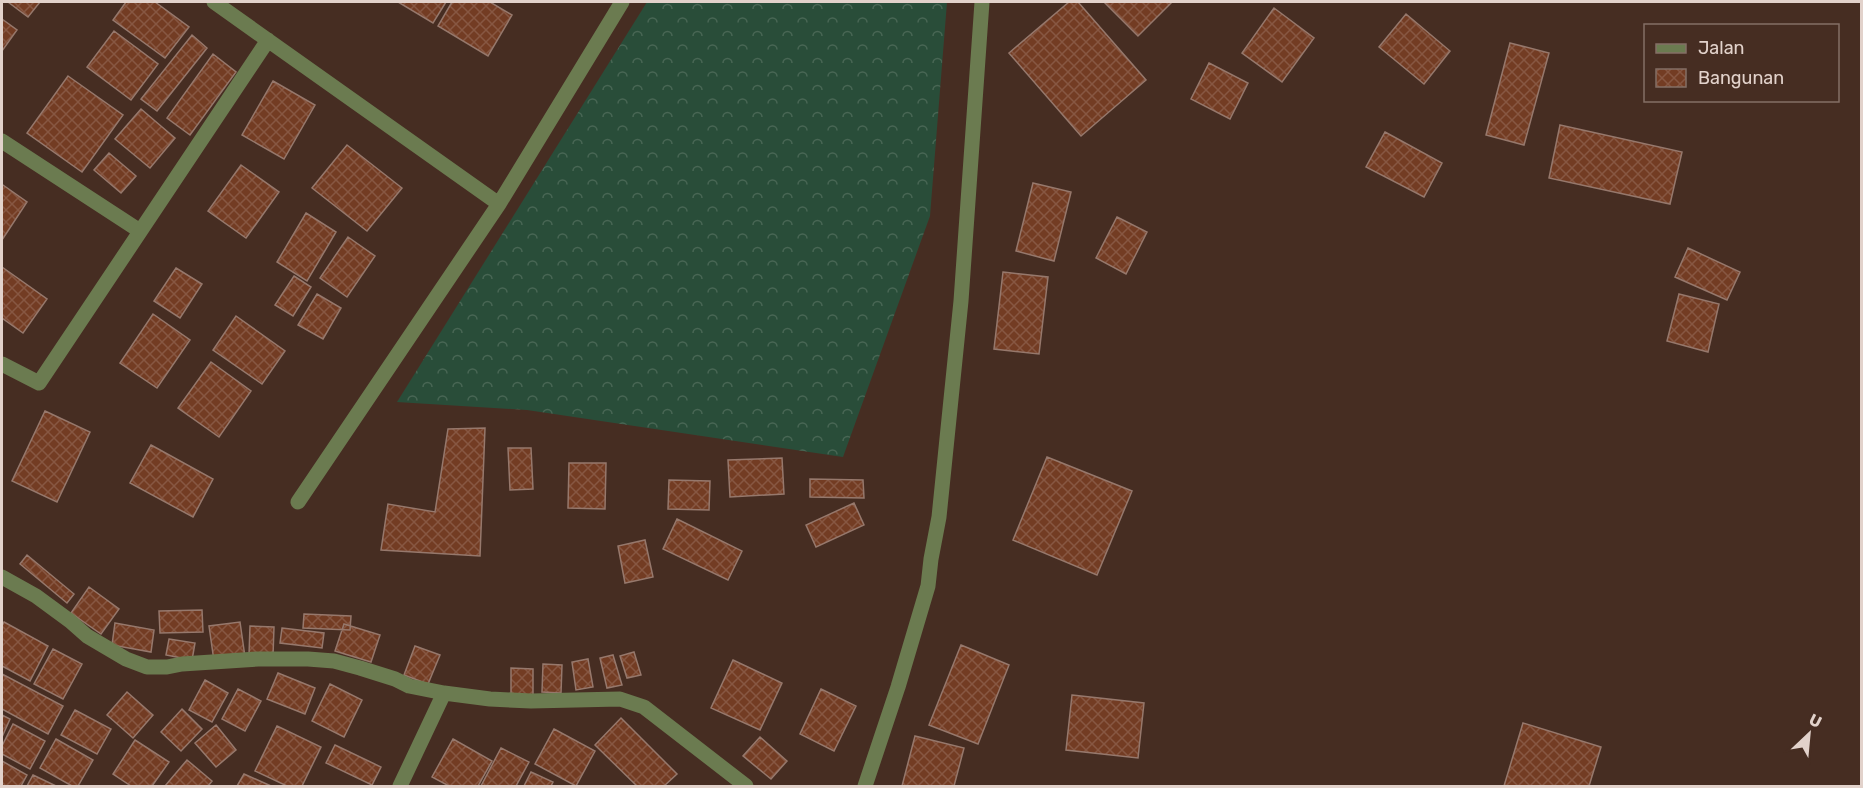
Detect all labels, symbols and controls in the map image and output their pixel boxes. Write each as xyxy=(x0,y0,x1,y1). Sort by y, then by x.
legend xyxy=(1644,24,1839,102)
text: Jalan xyxy=(1698,37,1745,59)
text: Bangunan xyxy=(1698,67,1784,89)
north arrow xyxy=(1779,704,1839,764)
text: U xyxy=(1806,710,1825,732)

